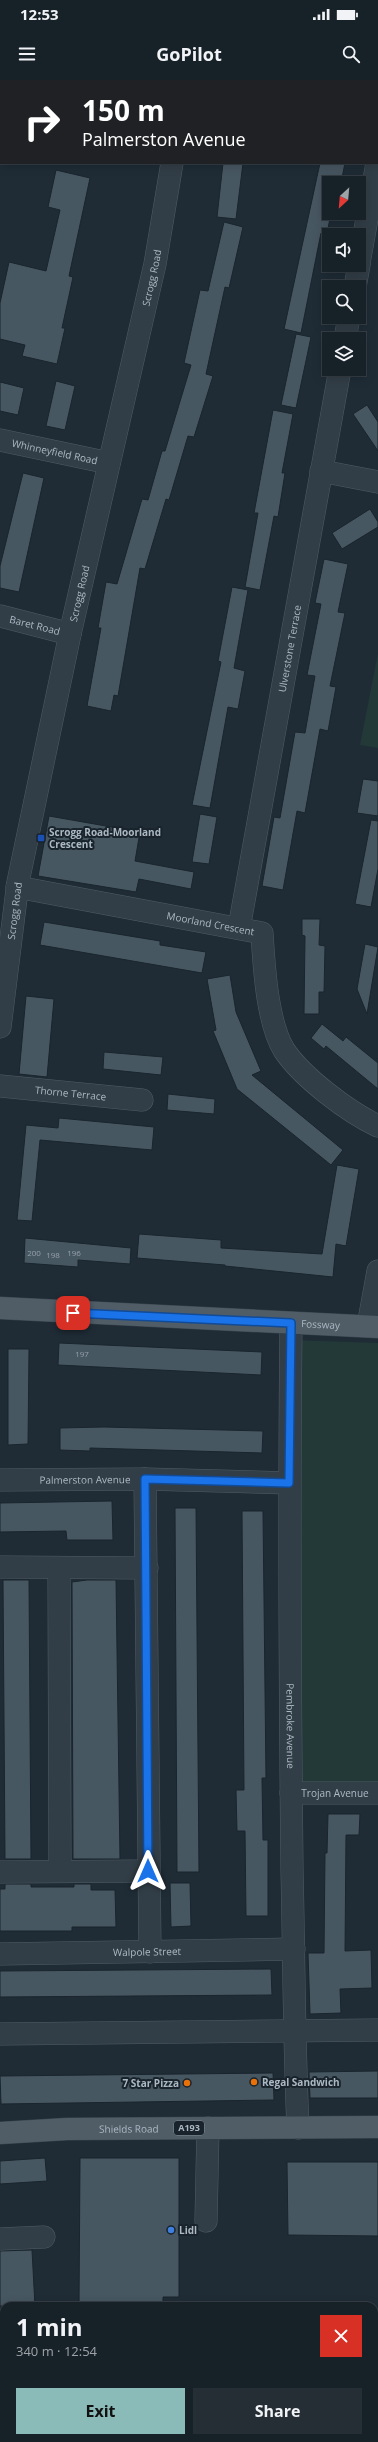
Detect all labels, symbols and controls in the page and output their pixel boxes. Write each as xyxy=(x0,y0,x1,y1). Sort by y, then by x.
text: 12:53 xyxy=(20,4,59,24)
text: GoPilot xyxy=(156,42,222,66)
icon: menu xyxy=(16,43,38,65)
icon: search xyxy=(340,43,362,65)
text: 150 m xyxy=(82,91,165,129)
icon: right xyxy=(16,96,68,148)
text: Palmerston Avenue xyxy=(82,127,246,151)
north arrow xyxy=(322,176,366,220)
map controls xyxy=(322,176,366,376)
button: sound xyxy=(322,228,366,272)
street label: Scrogg Road xyxy=(139,248,164,307)
button: search xyxy=(322,280,366,324)
button: layers xyxy=(322,332,366,376)
street label: Whinneyfield Road xyxy=(11,436,99,467)
street label: Scrogg Road xyxy=(66,564,93,623)
street label: Ulverstone Terrace xyxy=(275,603,304,693)
street label: Baret Road xyxy=(8,612,62,638)
place label: Scrogg Road-Moorland Crescent xyxy=(49,825,161,851)
marker: Scrogg Road-Moorland Crescent xyxy=(36,833,46,843)
street label: Scrogg Road xyxy=(4,881,25,940)
street label: Moorland Crescent xyxy=(166,908,256,939)
street label: Thorne Terrace xyxy=(34,1082,107,1103)
house number: 200 xyxy=(27,1247,41,1258)
house number: 196 xyxy=(67,1247,81,1258)
house number: 198 xyxy=(46,1249,60,1260)
pin xyxy=(56,1296,90,1330)
icon: arrive xyxy=(62,1302,84,1324)
street label: Fossway xyxy=(301,1316,341,1332)
house number: 197 xyxy=(75,1348,89,1359)
street label: Palmerston Avenue xyxy=(39,1472,131,1487)
street label: Pembroke Avenue xyxy=(283,1683,298,1769)
street label: Trojan Avenue xyxy=(301,1786,369,1800)
position arrow xyxy=(127,1850,169,1892)
street label: Walpole Street xyxy=(113,1944,182,1959)
place label: Regal Sandwich xyxy=(262,2075,340,2089)
place label: 7 Star Pizza xyxy=(123,2076,179,2090)
marker: Regal Sandwich xyxy=(249,2077,259,2087)
marker: 7 Star Pizza xyxy=(182,2078,192,2088)
street label: Shields Road xyxy=(99,2121,159,2136)
road number: A193 xyxy=(174,2121,204,2135)
place label: Lidl xyxy=(179,2223,197,2237)
marker: Lidl xyxy=(166,2225,176,2235)
text: 1 min xyxy=(16,2310,83,2343)
button: close xyxy=(320,2315,362,2357)
text: 340 m · 12:54 xyxy=(16,2342,97,2360)
button: Exit xyxy=(16,2388,185,2434)
button: Share xyxy=(193,2388,362,2434)

